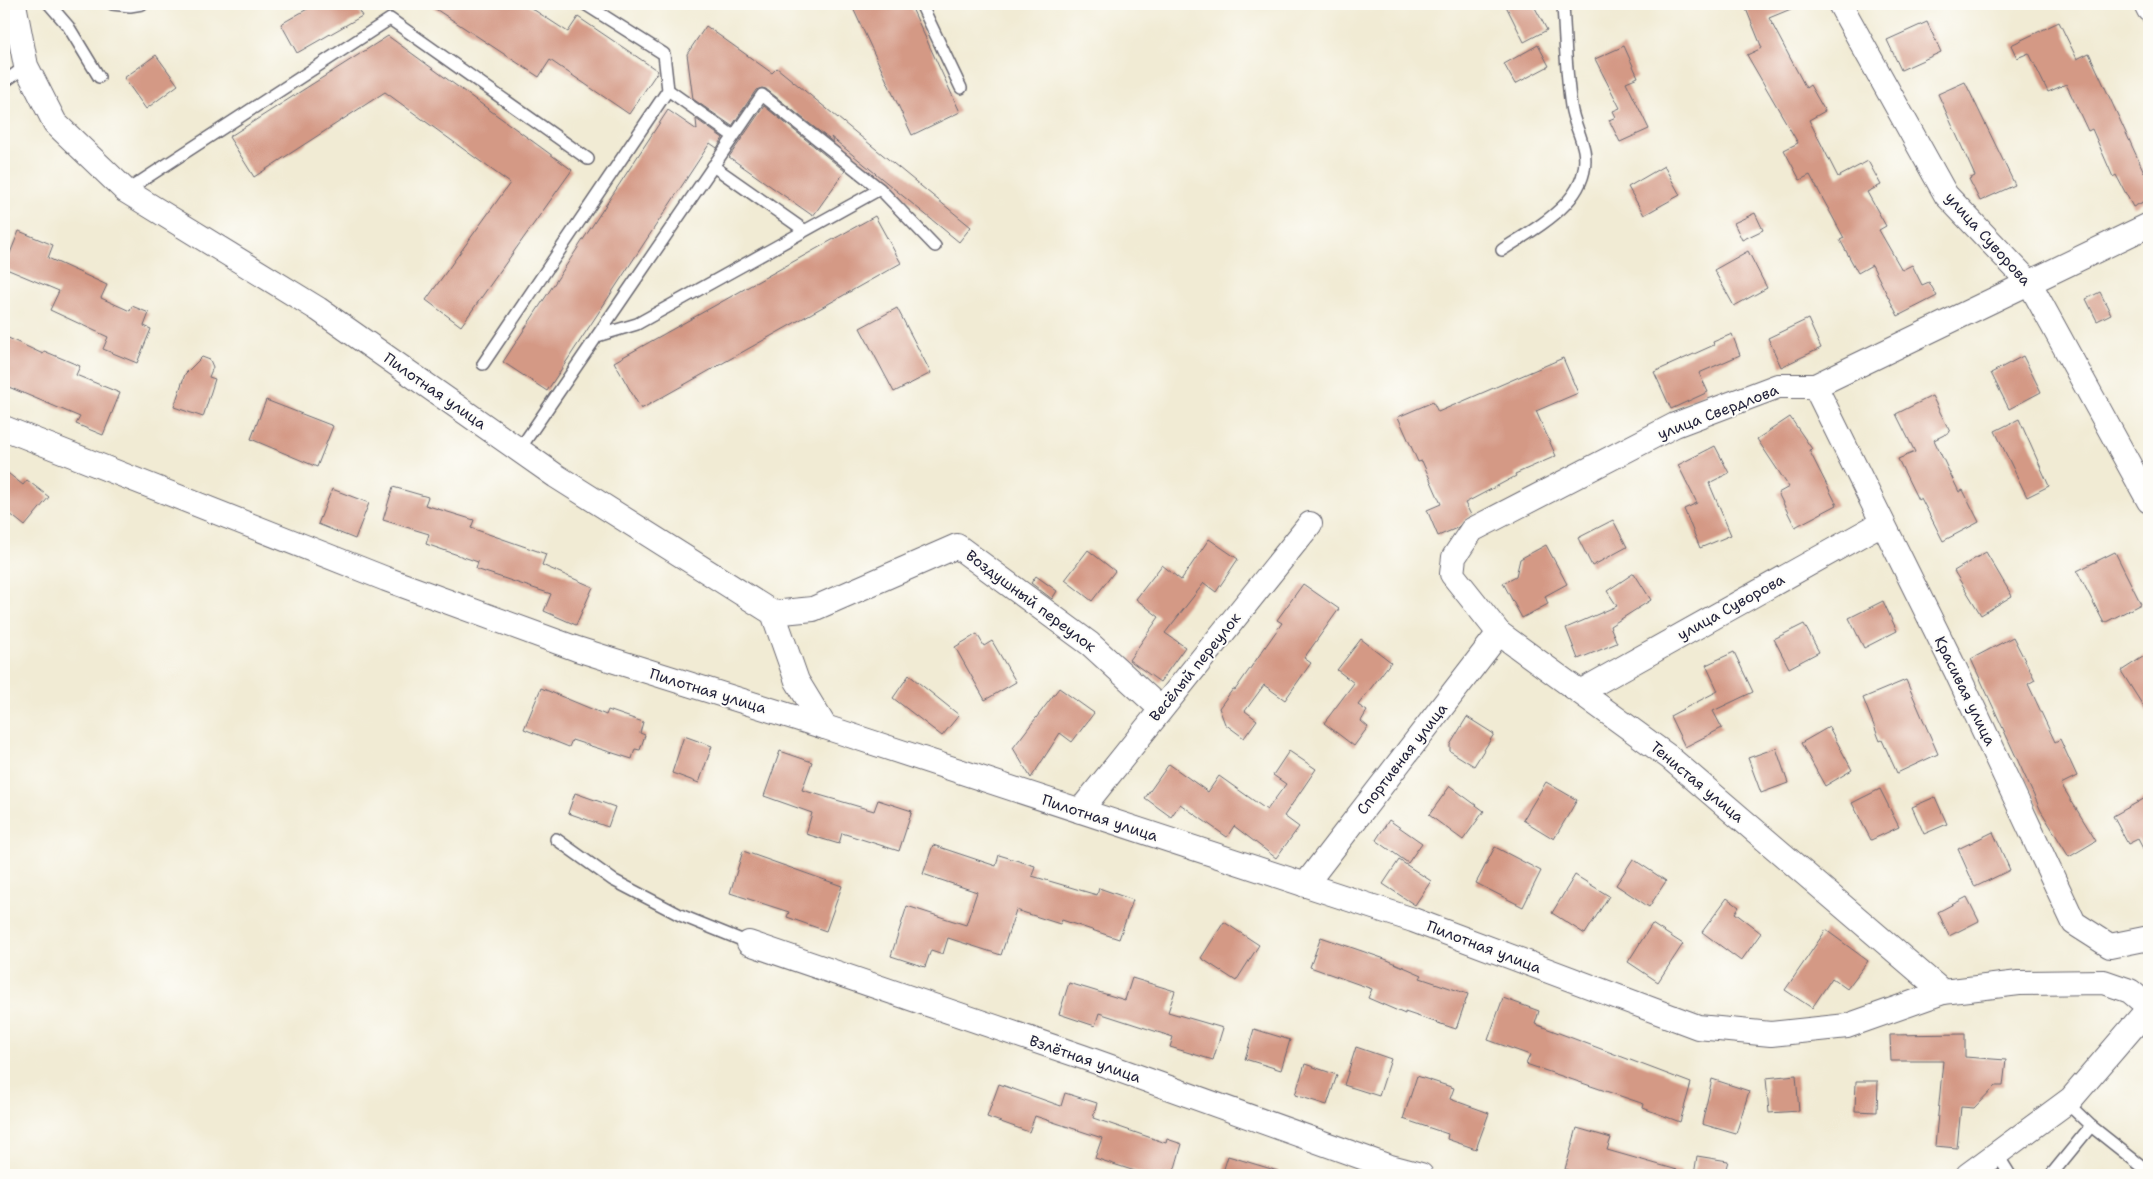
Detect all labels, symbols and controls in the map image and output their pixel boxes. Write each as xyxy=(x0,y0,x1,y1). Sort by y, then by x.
street label: улица Суворова xyxy=(1941,188,2036,291)
street label: Пилотная улица xyxy=(380,348,491,434)
street label: улица Свердлова xyxy=(1655,379,1782,444)
street label: Воздушный переулок xyxy=(962,545,1100,657)
street label: улица Суворова xyxy=(1674,569,1789,645)
street label: Весёлый переулок xyxy=(1145,608,1245,726)
street label: Красивая улица xyxy=(1930,633,2001,750)
street label: Пилотная улица xyxy=(647,664,769,718)
street label: Спортивная улица xyxy=(1352,699,1452,819)
street label: Тенистая улица xyxy=(1646,737,1749,828)
street label: Пилотная улица xyxy=(1039,790,1161,846)
street label: Пилотная улица xyxy=(1424,916,1545,978)
street label: Взлётная улица xyxy=(1027,1031,1144,1088)

